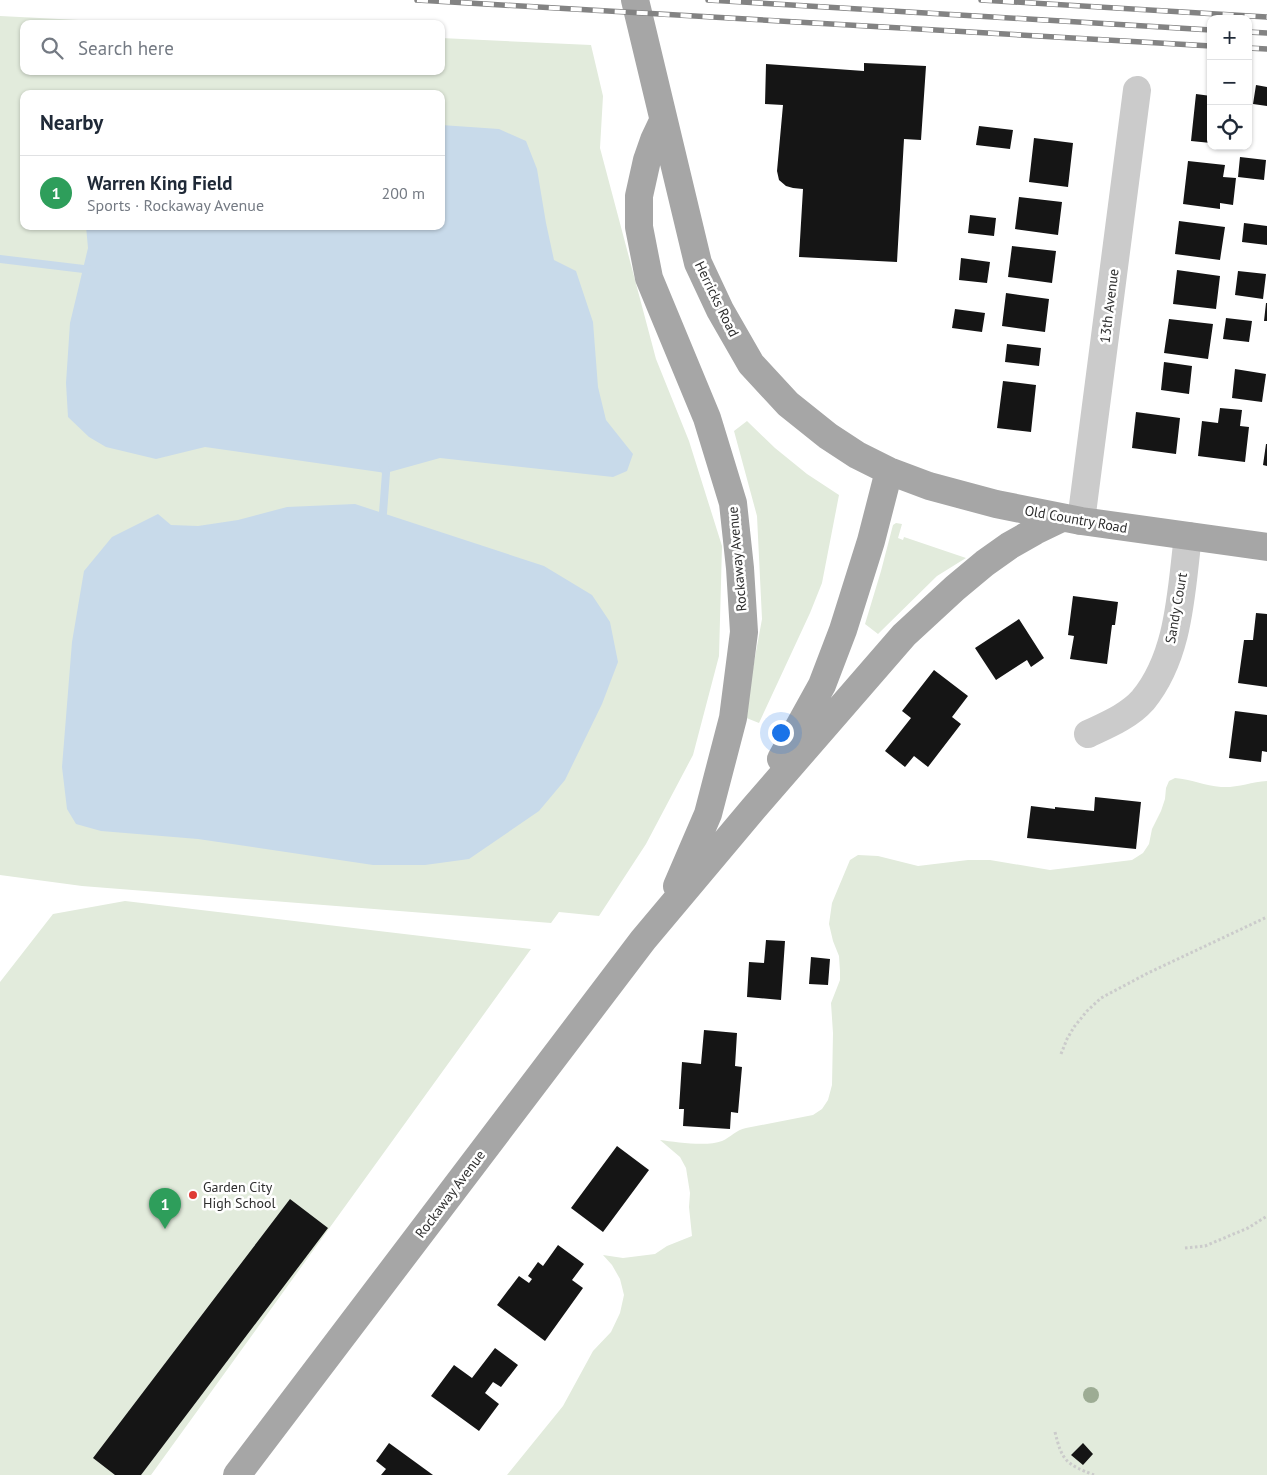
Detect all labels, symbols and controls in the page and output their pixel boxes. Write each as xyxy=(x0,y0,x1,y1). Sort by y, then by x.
map controls xyxy=(1207,15,1252,150)
button: + xyxy=(1207,15,1252,60)
search box xyxy=(20,20,445,75)
icon: search xyxy=(38,34,66,62)
text: Search here xyxy=(78,36,174,60)
button: − xyxy=(1207,60,1252,105)
button: locate xyxy=(1207,105,1252,150)
text: Nearby xyxy=(40,109,103,136)
text: Warren King Field xyxy=(87,171,233,195)
text: 1 xyxy=(51,183,61,203)
text: 200 m xyxy=(382,183,425,203)
text: Sports · Rockaway Avenue xyxy=(87,195,264,215)
street label: Herricks Road xyxy=(691,258,743,340)
street label: 13th Avenue xyxy=(1096,268,1122,344)
street label: Old Country Road xyxy=(1023,501,1129,537)
street label: Rockaway Avenue xyxy=(723,506,751,612)
street label: Sandy Court xyxy=(1161,571,1191,645)
your location xyxy=(768,720,794,746)
street label: Rockaway Avenue xyxy=(411,1146,489,1242)
place label: Garden City High School xyxy=(203,1178,276,1212)
pin: 1 xyxy=(149,1188,181,1229)
marker: Garden City High School xyxy=(187,1189,199,1201)

